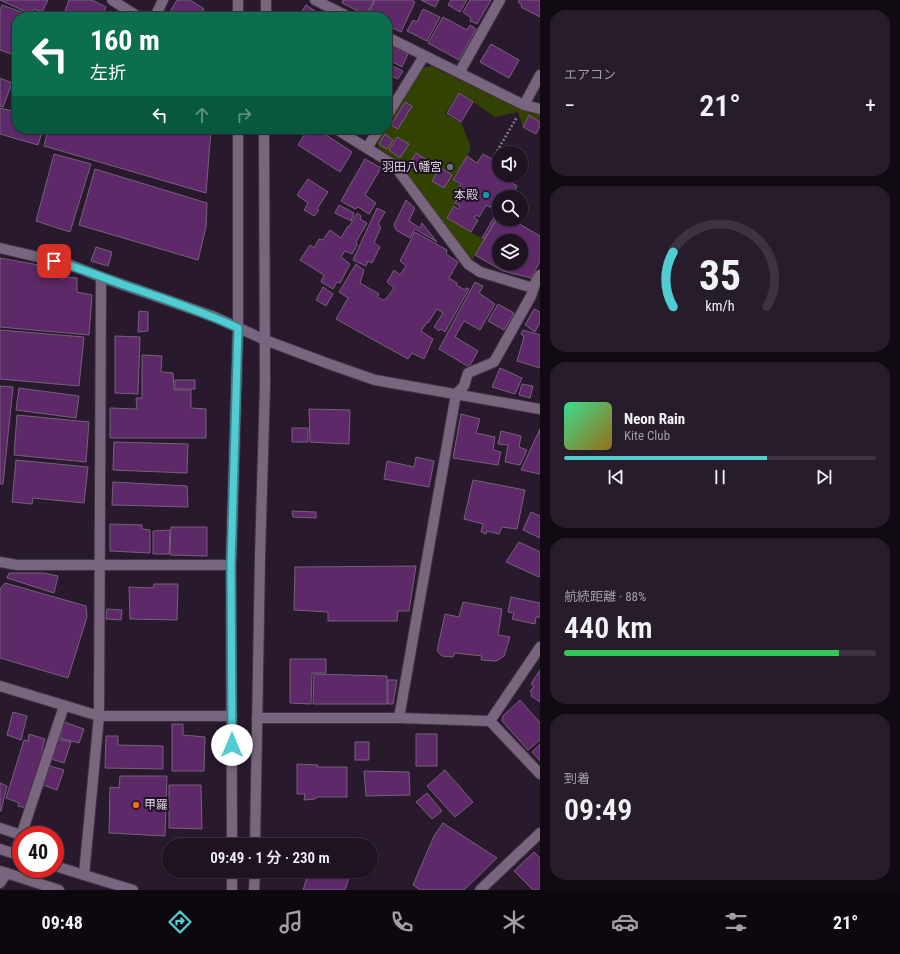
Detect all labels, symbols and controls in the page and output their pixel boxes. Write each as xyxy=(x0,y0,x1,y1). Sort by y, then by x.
text: 160 m xyxy=(90,24,160,57)
icon: left xyxy=(24,28,76,80)
text: 左折 xyxy=(90,62,126,83)
text: エアコン xyxy=(564,67,616,82)
text: 21° xyxy=(699,88,741,123)
text: − xyxy=(564,93,575,118)
text: + xyxy=(865,93,876,118)
icon: left xyxy=(149,104,171,126)
icon: ahead xyxy=(191,104,213,126)
icon: right xyxy=(233,104,255,126)
map controls xyxy=(492,146,528,270)
button: sound xyxy=(492,146,528,182)
place label: 羽田八幡宮 xyxy=(382,160,442,174)
marker: 羽田八幡宮 xyxy=(445,162,455,172)
place label: 本殿 xyxy=(454,188,478,202)
marker: 本殿 xyxy=(481,190,491,200)
button: search xyxy=(492,190,528,226)
button: layers xyxy=(492,234,528,270)
pin xyxy=(37,244,71,278)
icon: arrive xyxy=(43,250,65,272)
text: 35 xyxy=(699,251,741,300)
text: km/h xyxy=(705,298,735,314)
text: Neon Rain xyxy=(624,410,685,428)
text: Kite Club xyxy=(624,428,670,443)
icon: previous xyxy=(605,466,627,488)
icon: pause xyxy=(709,466,731,488)
icon: next xyxy=(813,466,835,488)
text: 航続距離 · 88% xyxy=(564,589,646,604)
text: 440 km xyxy=(564,610,653,645)
position arrow xyxy=(211,724,253,766)
text: 到着 xyxy=(564,771,590,786)
text: 09:49 xyxy=(564,792,632,827)
place label: 甲羅 xyxy=(144,798,168,812)
marker: 甲羅 xyxy=(131,800,141,810)
speed limit sign: 40 xyxy=(12,826,64,878)
text: 09:49 · 1 分 · 230 m xyxy=(210,849,330,867)
icon: directions xyxy=(166,908,194,936)
icon: music xyxy=(277,908,305,936)
icon: phone xyxy=(388,908,416,936)
icon: climate xyxy=(500,908,528,936)
icon: car xyxy=(611,908,639,936)
icon: filters xyxy=(722,908,750,936)
text: 09:48 xyxy=(42,912,83,933)
text: 21° xyxy=(833,912,858,933)

